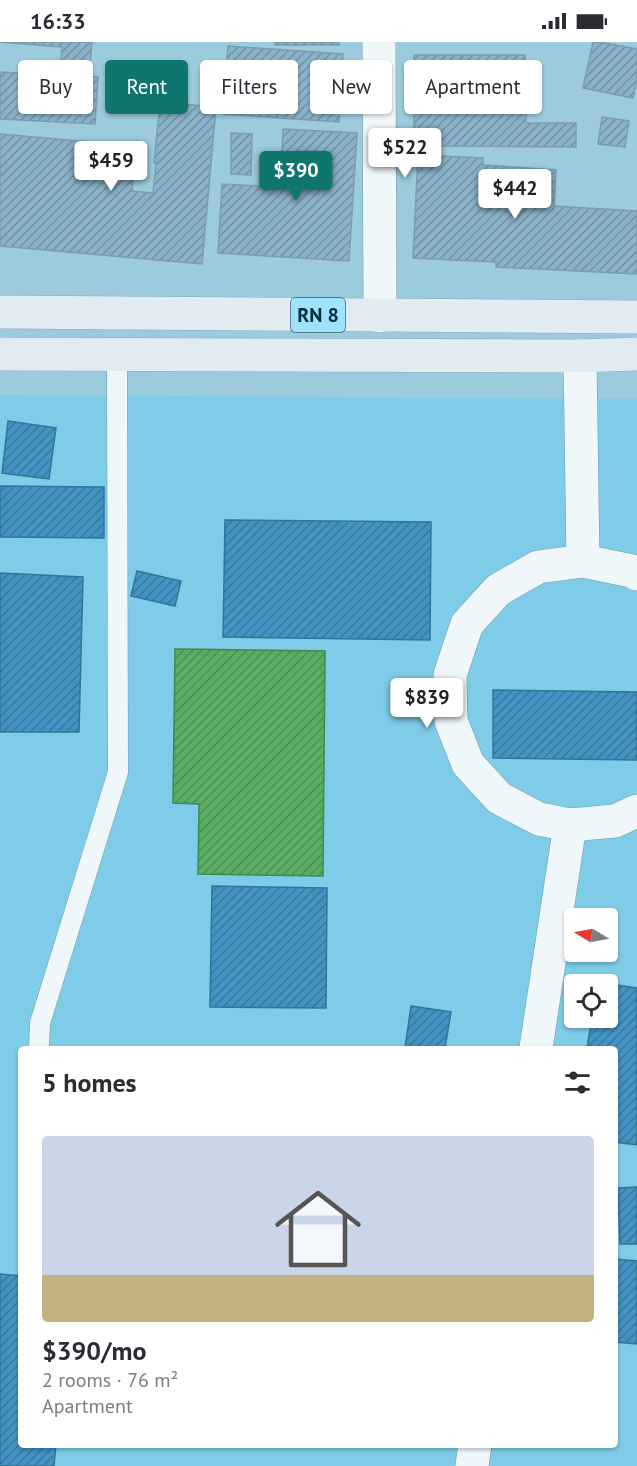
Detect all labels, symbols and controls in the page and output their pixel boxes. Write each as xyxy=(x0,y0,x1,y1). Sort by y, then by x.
text: 16:33 xyxy=(30,7,86,35)
chip: Buy xyxy=(18,60,93,114)
chip: Rent xyxy=(105,60,188,114)
chip: Filters xyxy=(200,60,298,114)
chip: New xyxy=(310,60,392,114)
chip: Apartment xyxy=(404,60,542,114)
pin: $522 xyxy=(369,128,441,179)
text: $522 xyxy=(382,134,428,160)
pin: $459 xyxy=(75,141,147,192)
text: $459 xyxy=(88,147,134,173)
pin: $390 xyxy=(260,151,332,202)
text: $390 xyxy=(273,157,319,183)
pin: $442 xyxy=(479,169,551,220)
text: $442 xyxy=(492,175,538,201)
road number: RN 8 xyxy=(291,298,345,332)
pin: $839 xyxy=(391,678,463,729)
text: $839 xyxy=(404,684,450,710)
north arrow xyxy=(564,908,618,962)
map controls xyxy=(564,908,618,1028)
button: locate xyxy=(564,974,618,1028)
text: 5 homes xyxy=(42,1066,137,1099)
icon: filters xyxy=(561,1066,594,1099)
icon: home xyxy=(264,1175,372,1283)
text: $390/mo xyxy=(42,1334,146,1367)
text: 2 rooms · 76 m² xyxy=(42,1367,178,1393)
text: Apartment xyxy=(42,1393,133,1419)

